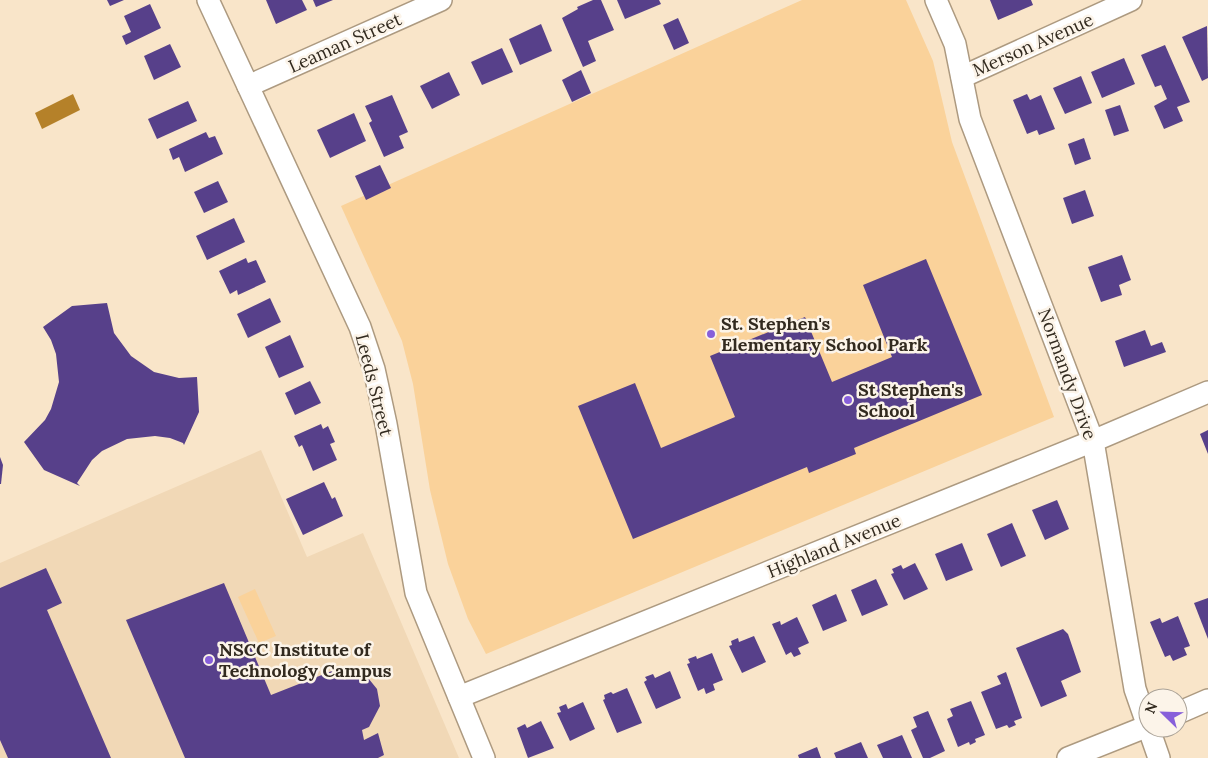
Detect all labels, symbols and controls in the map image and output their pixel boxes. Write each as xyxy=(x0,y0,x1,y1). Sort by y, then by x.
street label: Leaman Street xyxy=(285,7,405,78)
street label: Merson Avenue xyxy=(969,8,1097,81)
street label: Normandy Drive xyxy=(1033,305,1102,443)
place label: St. Stephen's Elementary School Park xyxy=(721,312,928,356)
marker: St. Stephen's Elementary School Park xyxy=(705,328,717,340)
street label: Leeds Street xyxy=(351,331,398,438)
place label: St Stephen's School xyxy=(858,378,963,422)
marker: St Stephen's School xyxy=(842,394,854,406)
street label: Highland Avenue xyxy=(764,508,904,583)
place label: NSCC Institute of Technology Campus xyxy=(219,638,392,682)
marker: NSCC Institute of Technology Campus xyxy=(203,654,215,666)
north arrow xyxy=(1138,688,1188,738)
text: N xyxy=(1141,699,1162,716)

